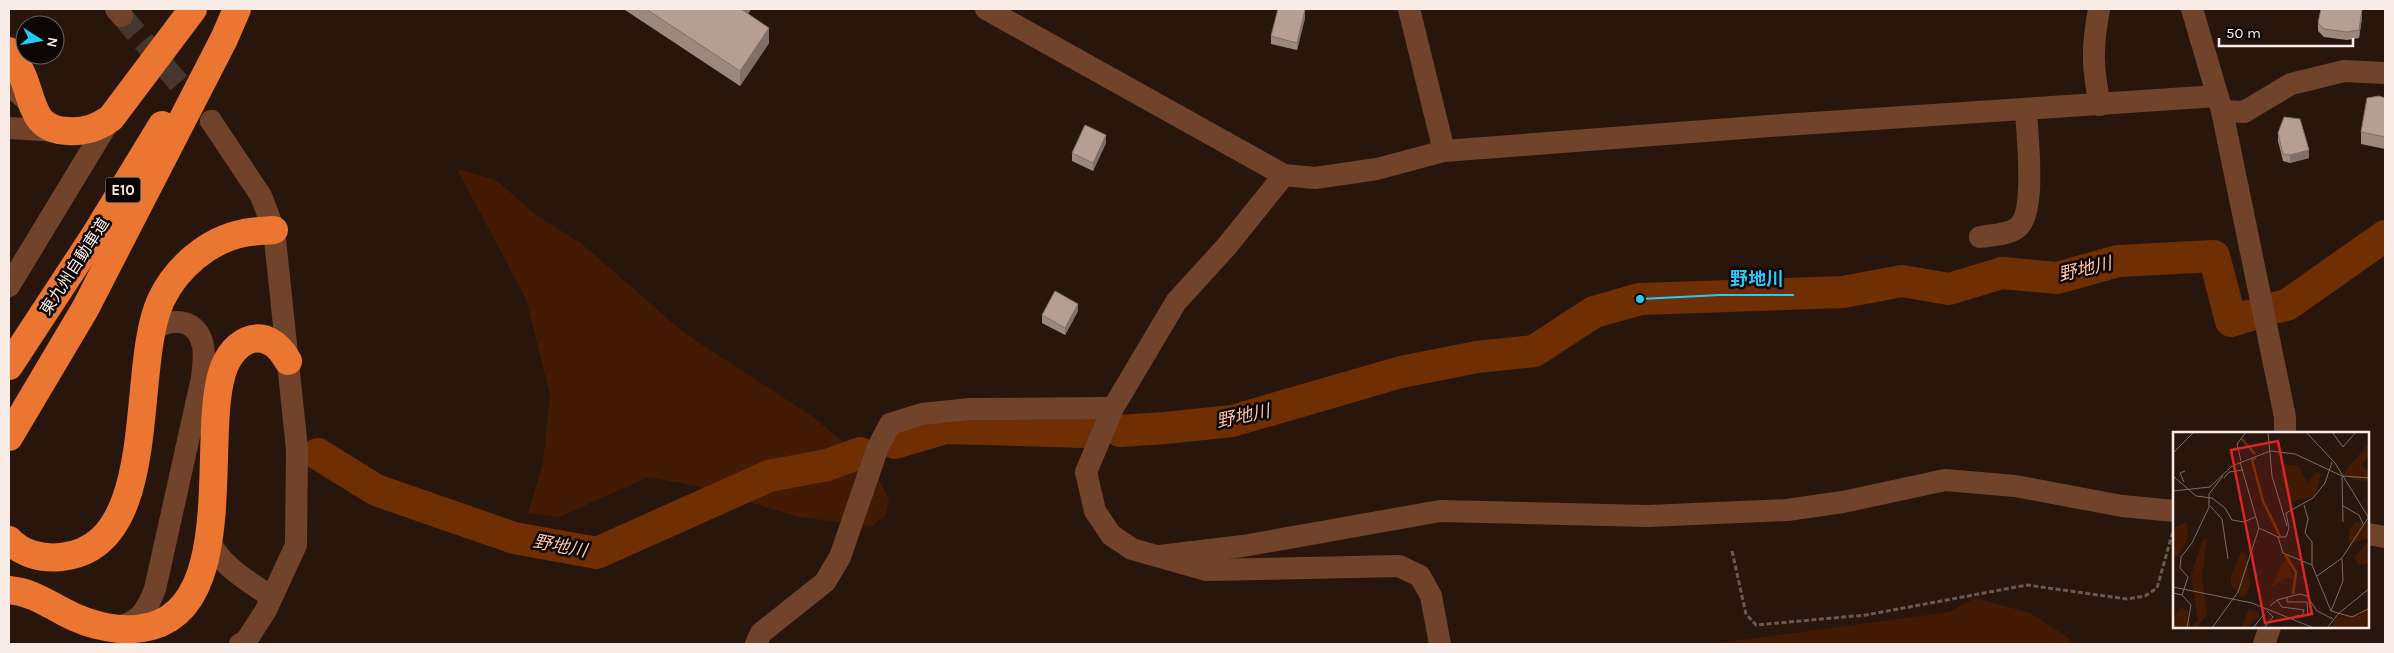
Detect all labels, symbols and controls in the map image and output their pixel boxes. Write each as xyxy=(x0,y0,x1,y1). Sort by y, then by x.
north arrow xyxy=(15,15,65,65)
scale bar xyxy=(2219,15,2353,47)
text: 50 m xyxy=(2226,24,2261,42)
text: N xyxy=(43,36,62,49)
road number: E10 xyxy=(106,178,140,202)
street label: 東九州自動車道 xyxy=(36,214,113,318)
water label: 野地川 xyxy=(2056,252,2116,286)
callout: 野地川 xyxy=(1720,262,1794,295)
text: 野地川 xyxy=(1730,268,1784,290)
water label: 野地川 xyxy=(1214,399,1274,432)
inset map xyxy=(2173,432,2369,628)
water label: 野地川 xyxy=(531,530,591,562)

